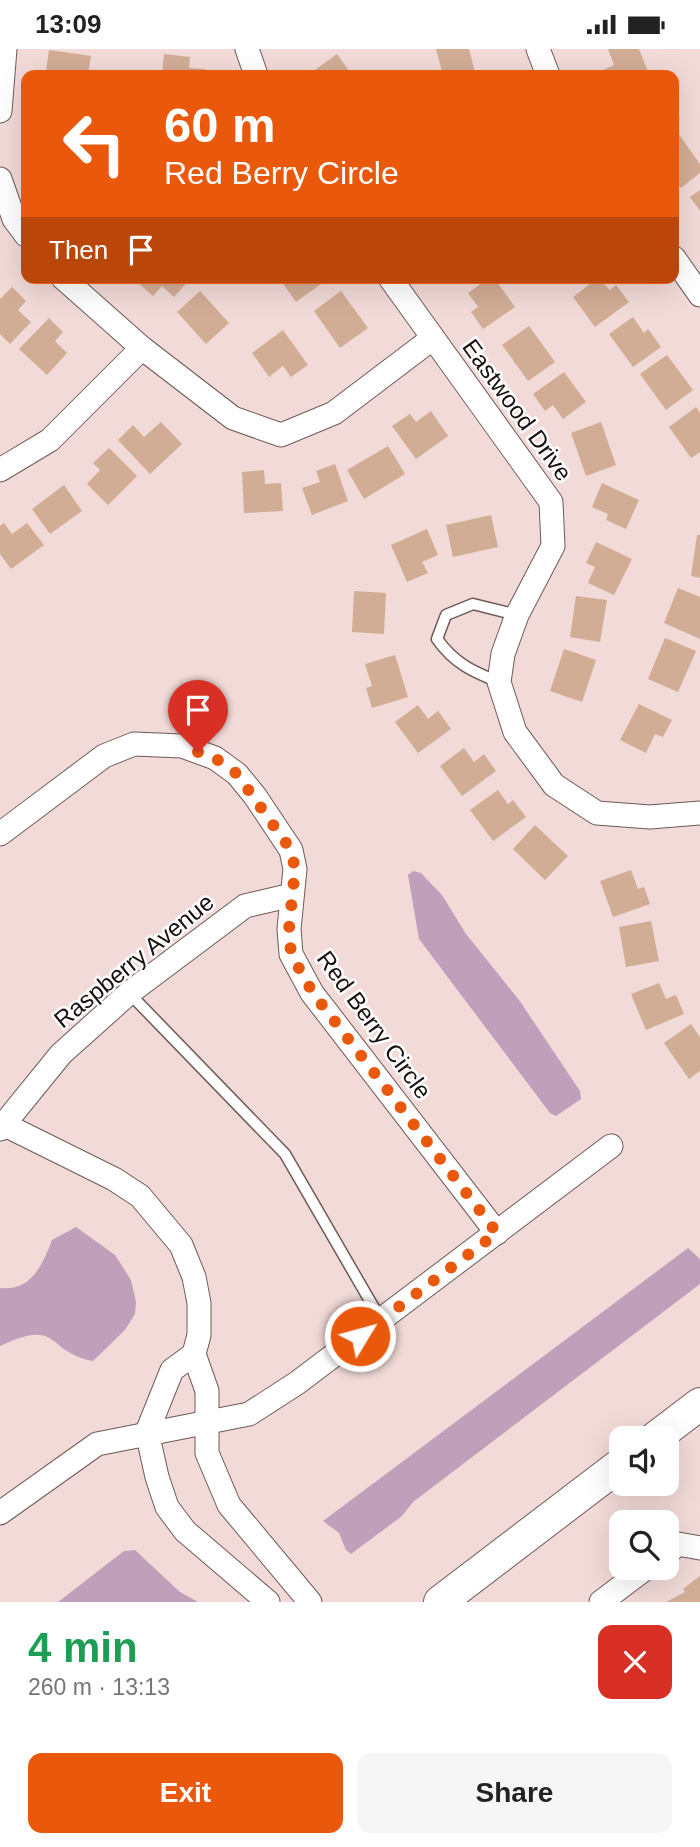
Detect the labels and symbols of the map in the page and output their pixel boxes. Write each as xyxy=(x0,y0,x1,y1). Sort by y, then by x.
street label: Eastwood Drive xyxy=(457,334,578,486)
pin xyxy=(168,680,228,752)
street label: Raspberry Avenue xyxy=(49,888,219,1033)
street label: Red Berry Circle xyxy=(312,946,437,1104)
position arrow xyxy=(323,1299,397,1373)

